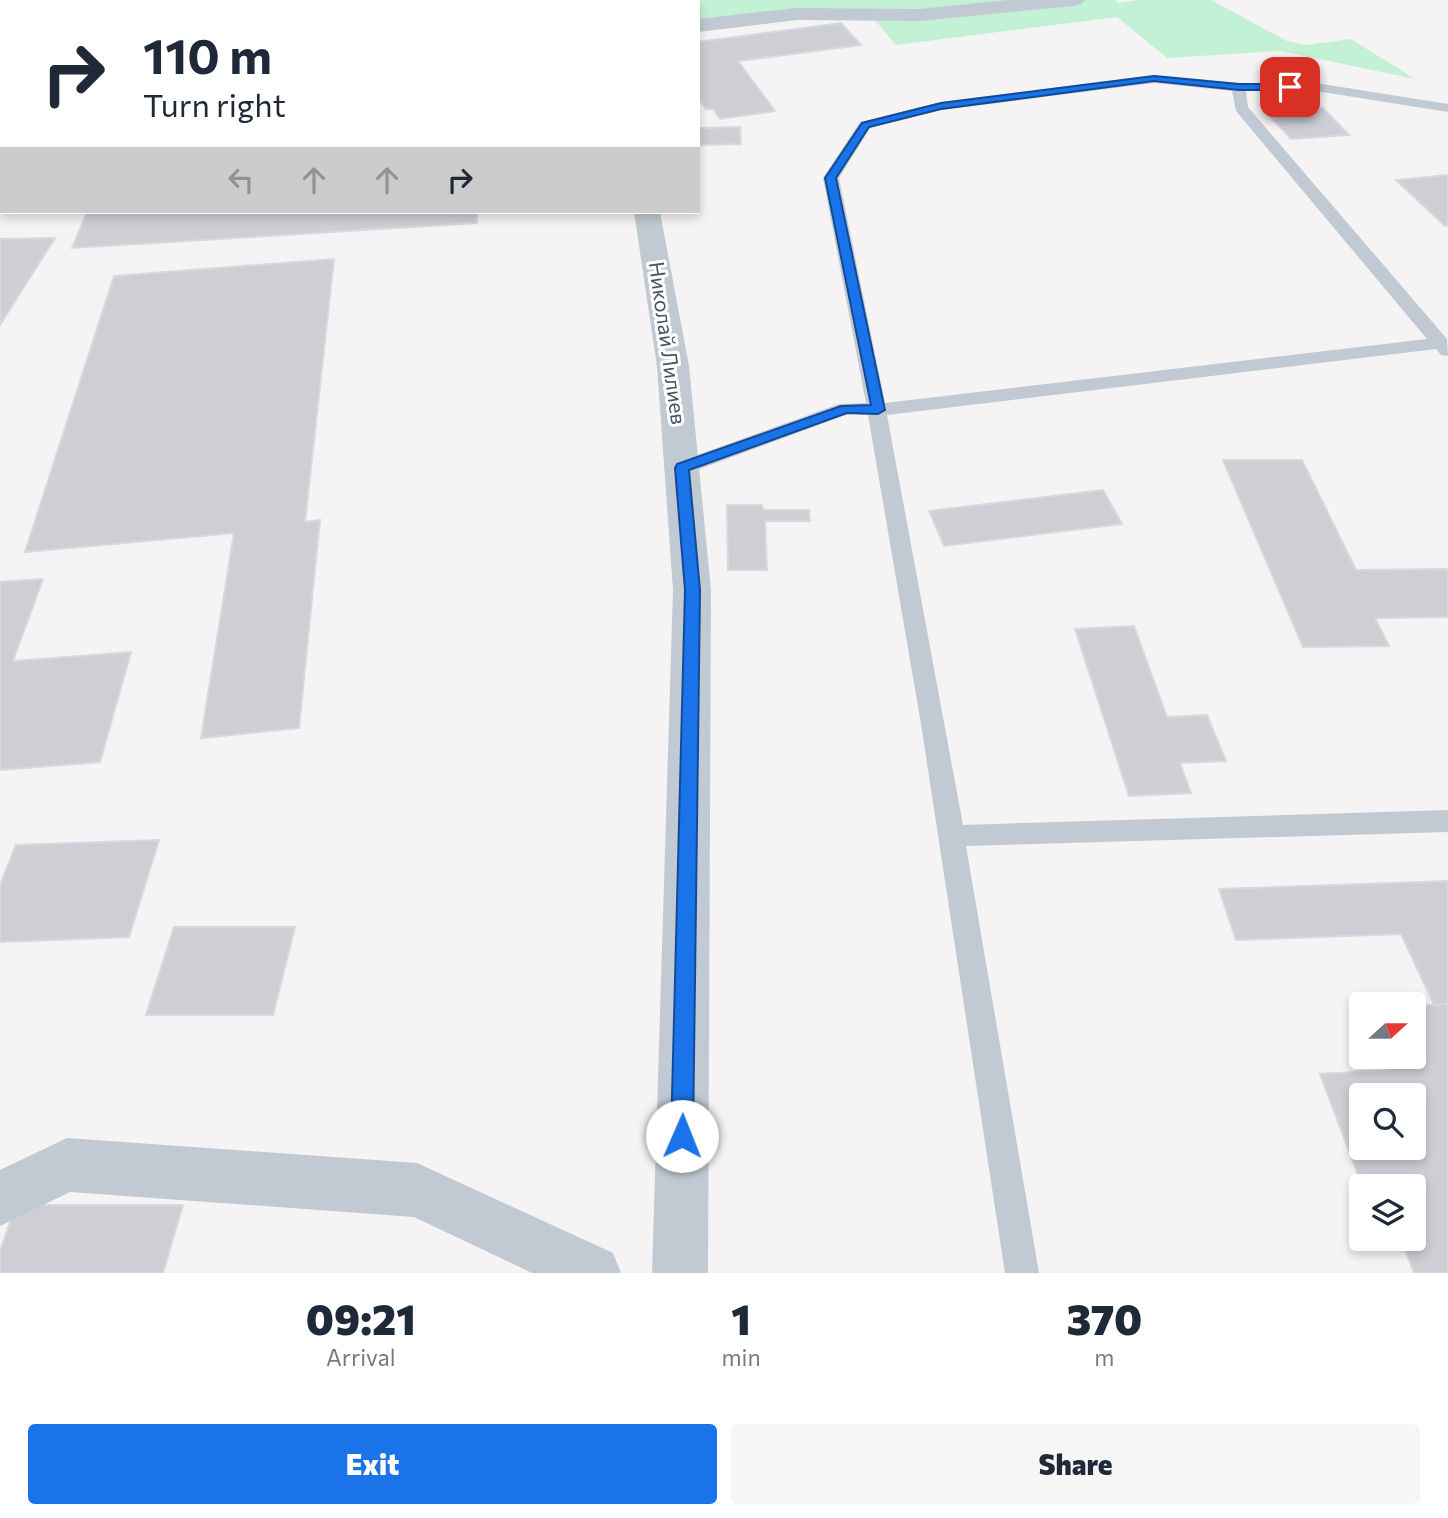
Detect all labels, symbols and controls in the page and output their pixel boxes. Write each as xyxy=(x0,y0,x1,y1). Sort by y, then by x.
text: 110 m xyxy=(143,24,272,84)
icon: right xyxy=(28,28,119,119)
pin xyxy=(1260,57,1320,117)
icon: arrive xyxy=(1271,68,1309,106)
text: Turn right xyxy=(143,84,286,124)
icon: left xyxy=(222,161,260,199)
icon: ahead xyxy=(295,161,333,199)
icon: ahead xyxy=(368,161,406,199)
icon: right xyxy=(441,161,479,199)
street label: Николай Лилиев xyxy=(645,260,692,426)
north arrow xyxy=(1349,992,1426,1069)
map controls xyxy=(1349,992,1426,1251)
button: search xyxy=(1349,1083,1426,1160)
position arrow xyxy=(645,1099,719,1173)
button: layers xyxy=(1349,1174,1426,1251)
text: 09:21 xyxy=(306,1292,416,1344)
text: 1 xyxy=(731,1292,751,1344)
text: 370 xyxy=(1066,1292,1142,1344)
text: Arrival xyxy=(326,1343,396,1371)
text: min xyxy=(722,1343,761,1371)
text: m xyxy=(1094,1343,1114,1371)
button: Exit xyxy=(28,1424,717,1504)
button: Share xyxy=(731,1424,1420,1504)

